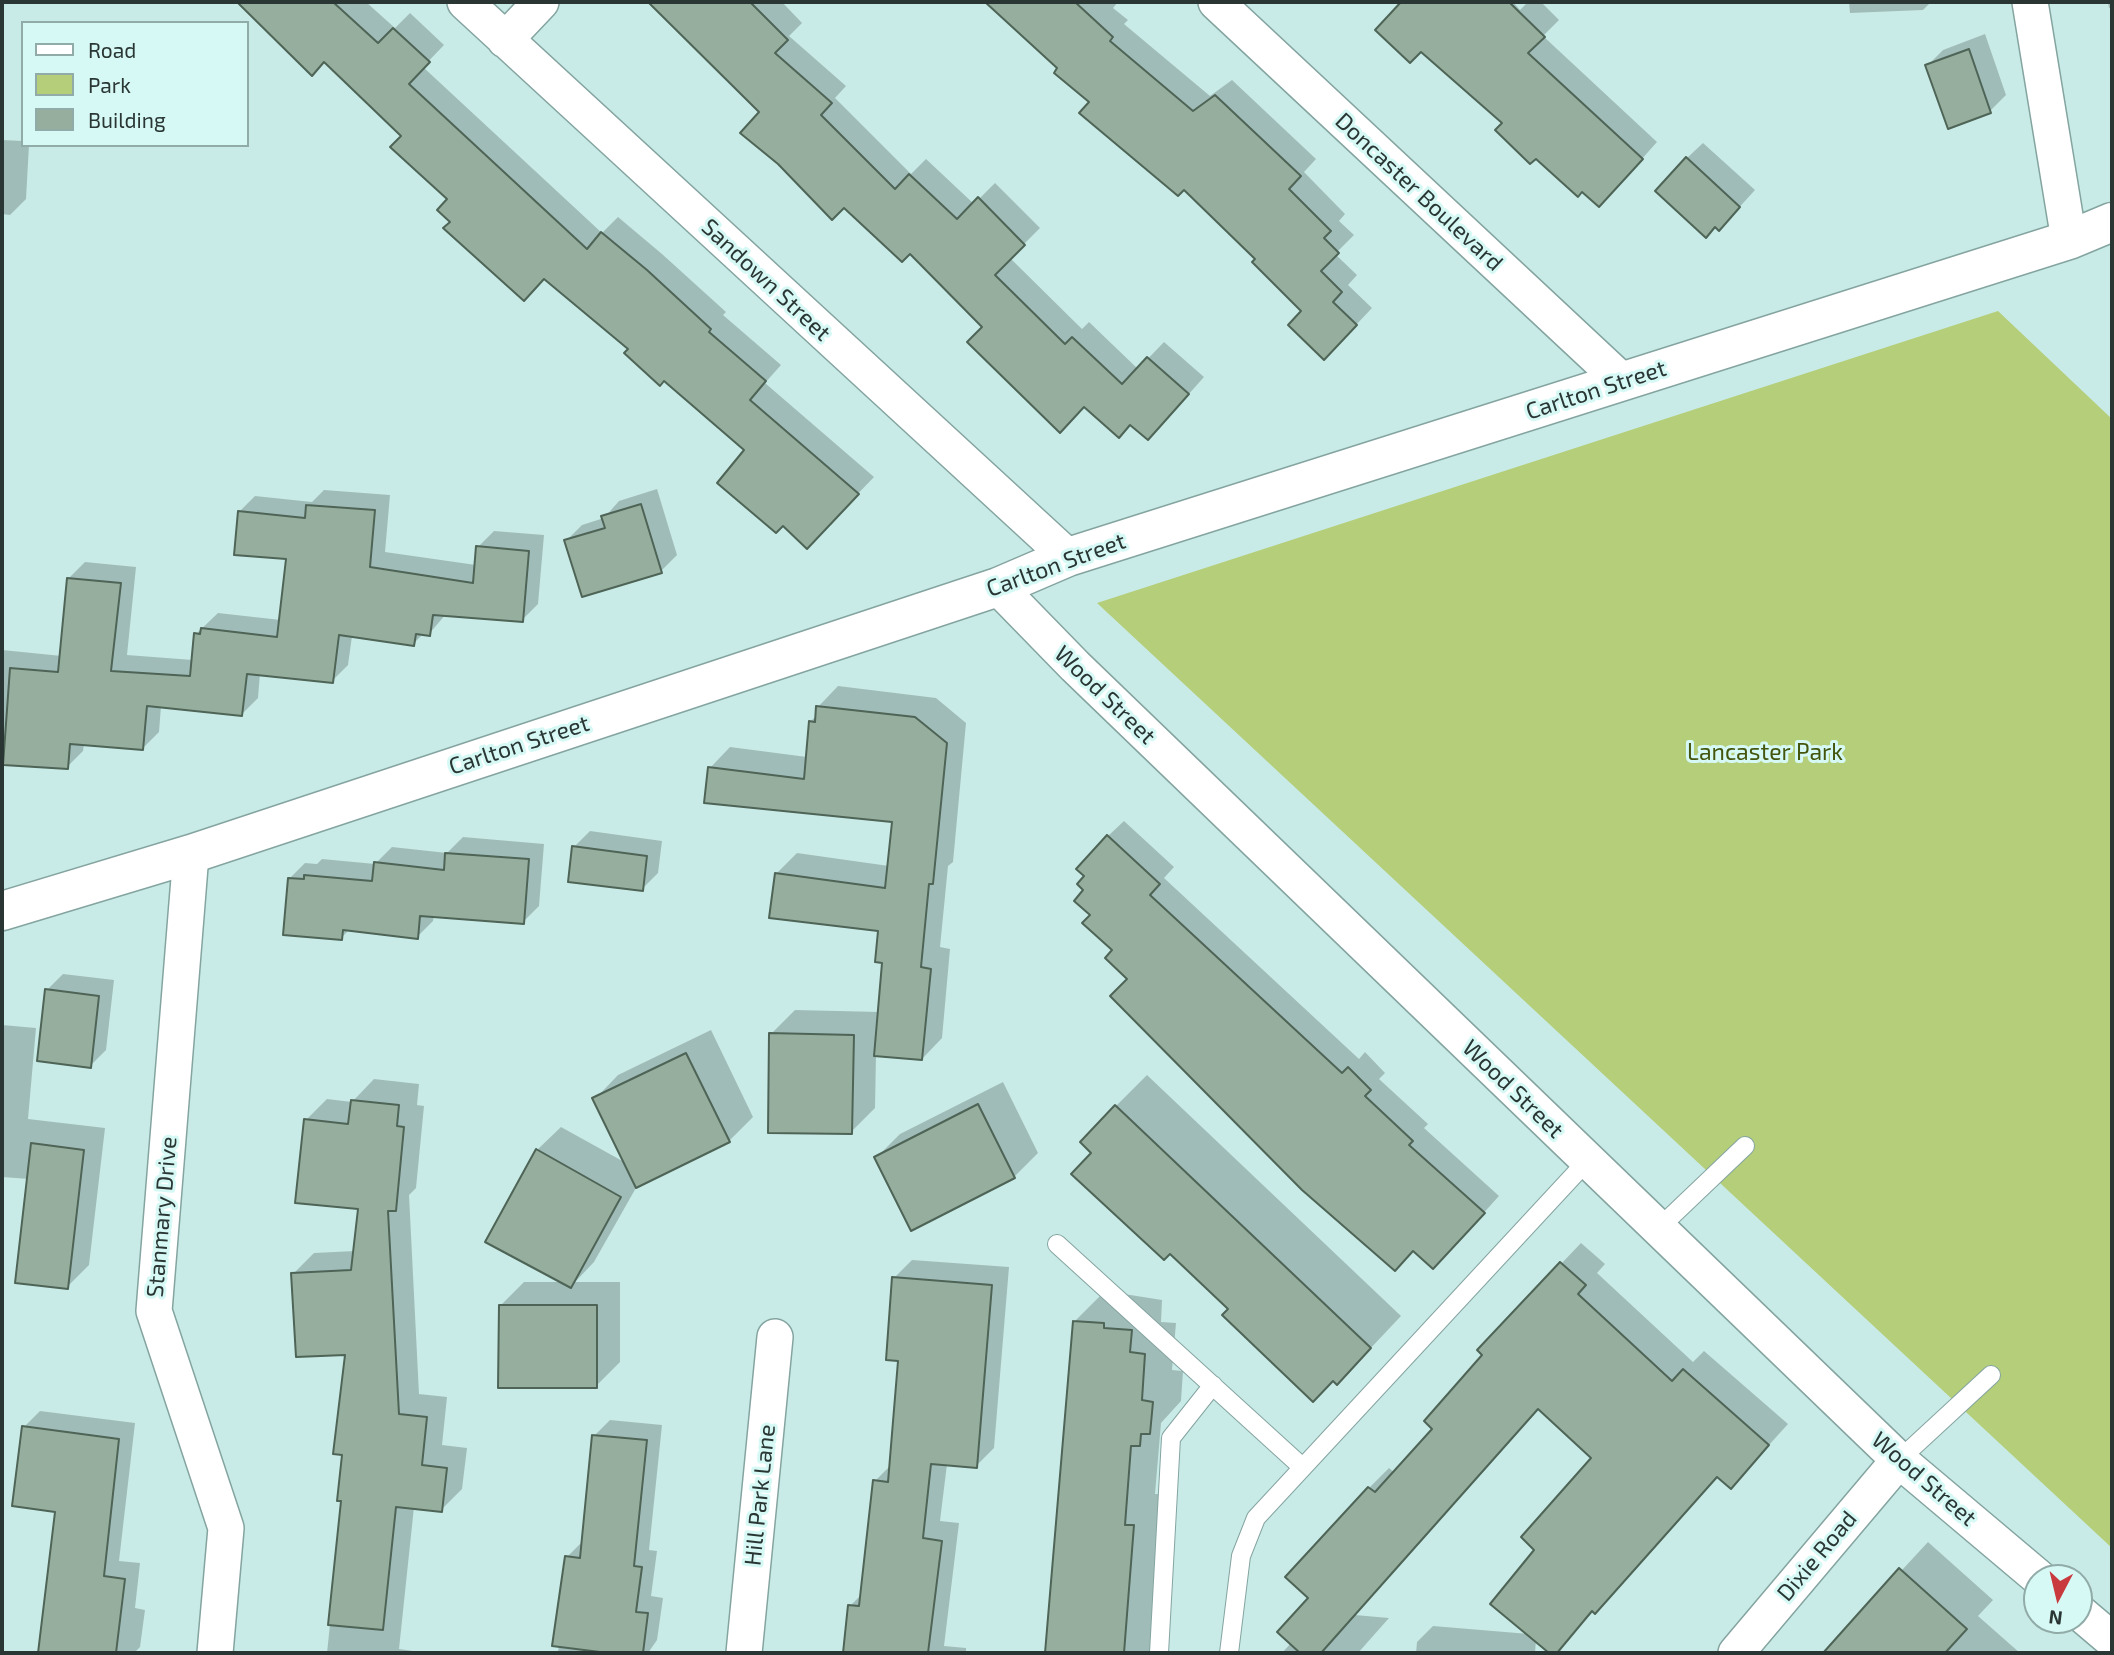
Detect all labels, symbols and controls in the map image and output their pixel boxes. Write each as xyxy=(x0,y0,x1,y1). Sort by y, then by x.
legend xyxy=(21,21,248,147)
text: Road xyxy=(88,37,136,62)
text: Park xyxy=(88,72,131,97)
text: Building xyxy=(88,107,166,132)
street label: Doncaster Boulevard xyxy=(1329,107,1509,277)
street label: Sandown Street xyxy=(696,213,836,347)
street label: Carlton Street xyxy=(1522,354,1670,426)
street label: Carlton Street xyxy=(983,527,1129,603)
street label: Wood Street xyxy=(1049,640,1161,750)
street label: Carlton Street xyxy=(445,709,593,781)
park label: Lancaster Park xyxy=(1687,738,1843,766)
street label: Wood Street xyxy=(1457,1034,1569,1144)
street label: Stanmary Drive xyxy=(141,1135,183,1299)
street label: Hill Park Lane xyxy=(739,1423,781,1567)
street label: Wood Street xyxy=(1866,1426,1982,1532)
street label: Dixie Road xyxy=(1771,1505,1863,1607)
north arrow xyxy=(2023,1564,2093,1634)
text: N xyxy=(2047,1606,2064,1631)

